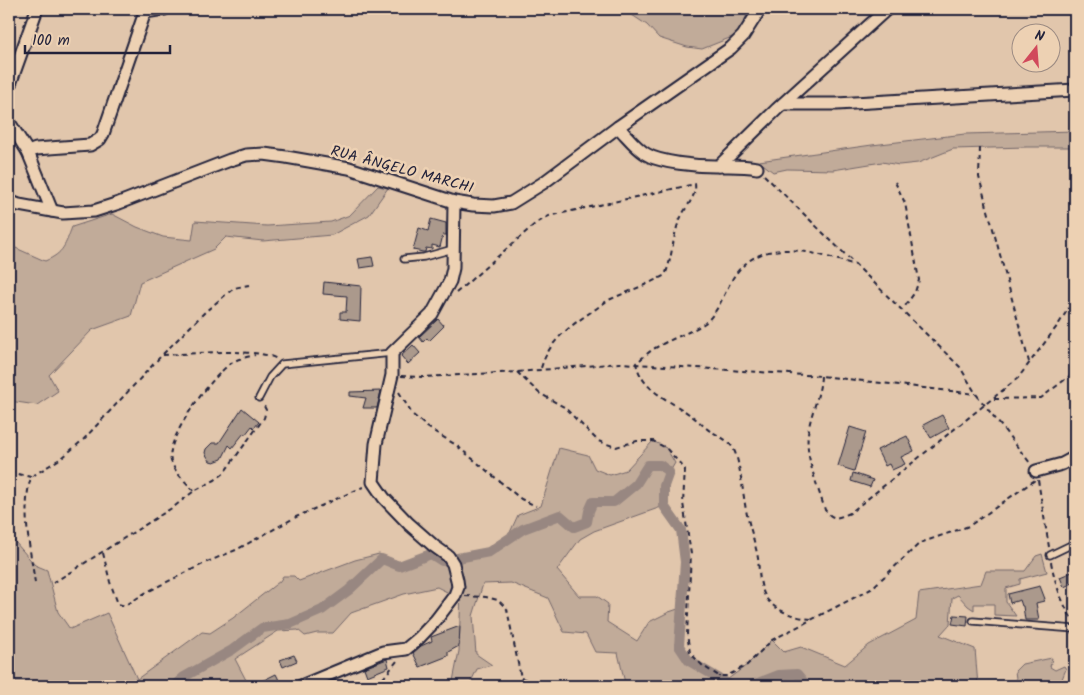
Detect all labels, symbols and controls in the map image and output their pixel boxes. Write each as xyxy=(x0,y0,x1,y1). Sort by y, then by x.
scale bar xyxy=(25,22,170,54)
north arrow xyxy=(1012,22,1062,72)
text: N xyxy=(1032,25,1047,48)
text: 100 m xyxy=(32,29,70,53)
street label: RUA ÂNGELO MARCHI xyxy=(328,139,476,201)

